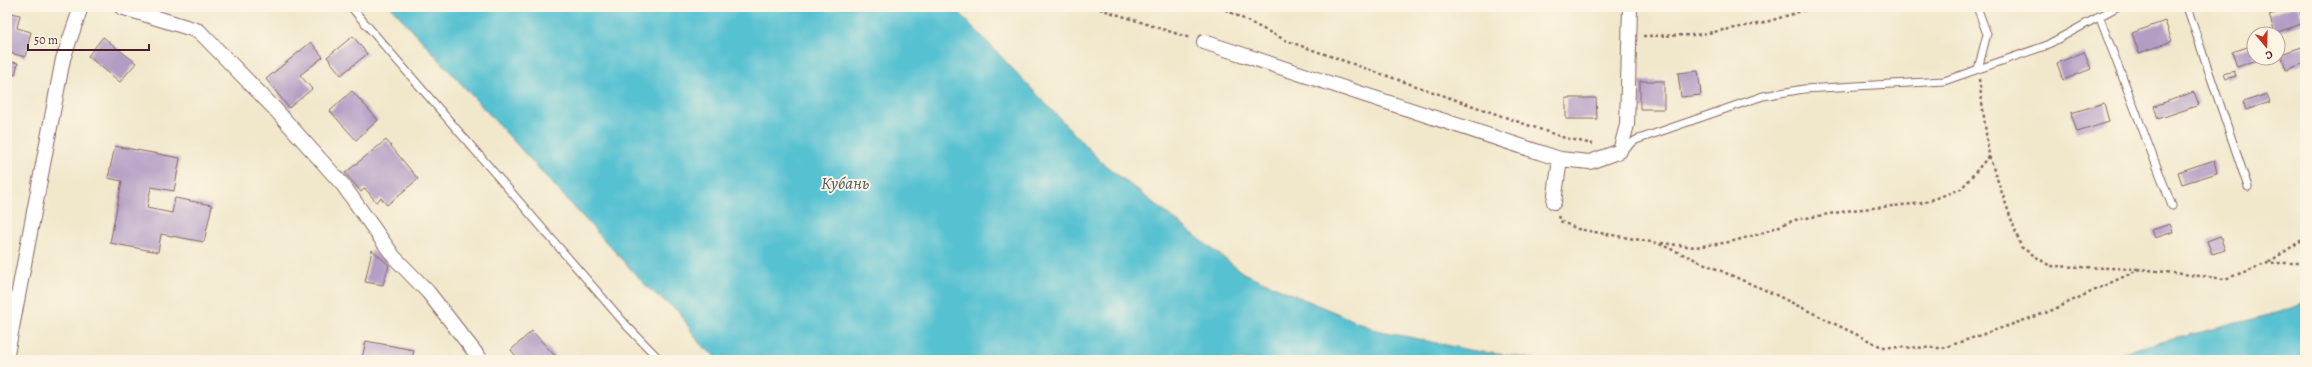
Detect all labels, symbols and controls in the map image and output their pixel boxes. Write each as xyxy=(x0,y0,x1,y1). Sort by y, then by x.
scale bar xyxy=(28,26,149,52)
north arrow xyxy=(2246,26,2286,66)
text: 50 m xyxy=(34,32,58,48)
text: С xyxy=(2263,47,2275,63)
water label: Кубань xyxy=(821,172,869,195)

